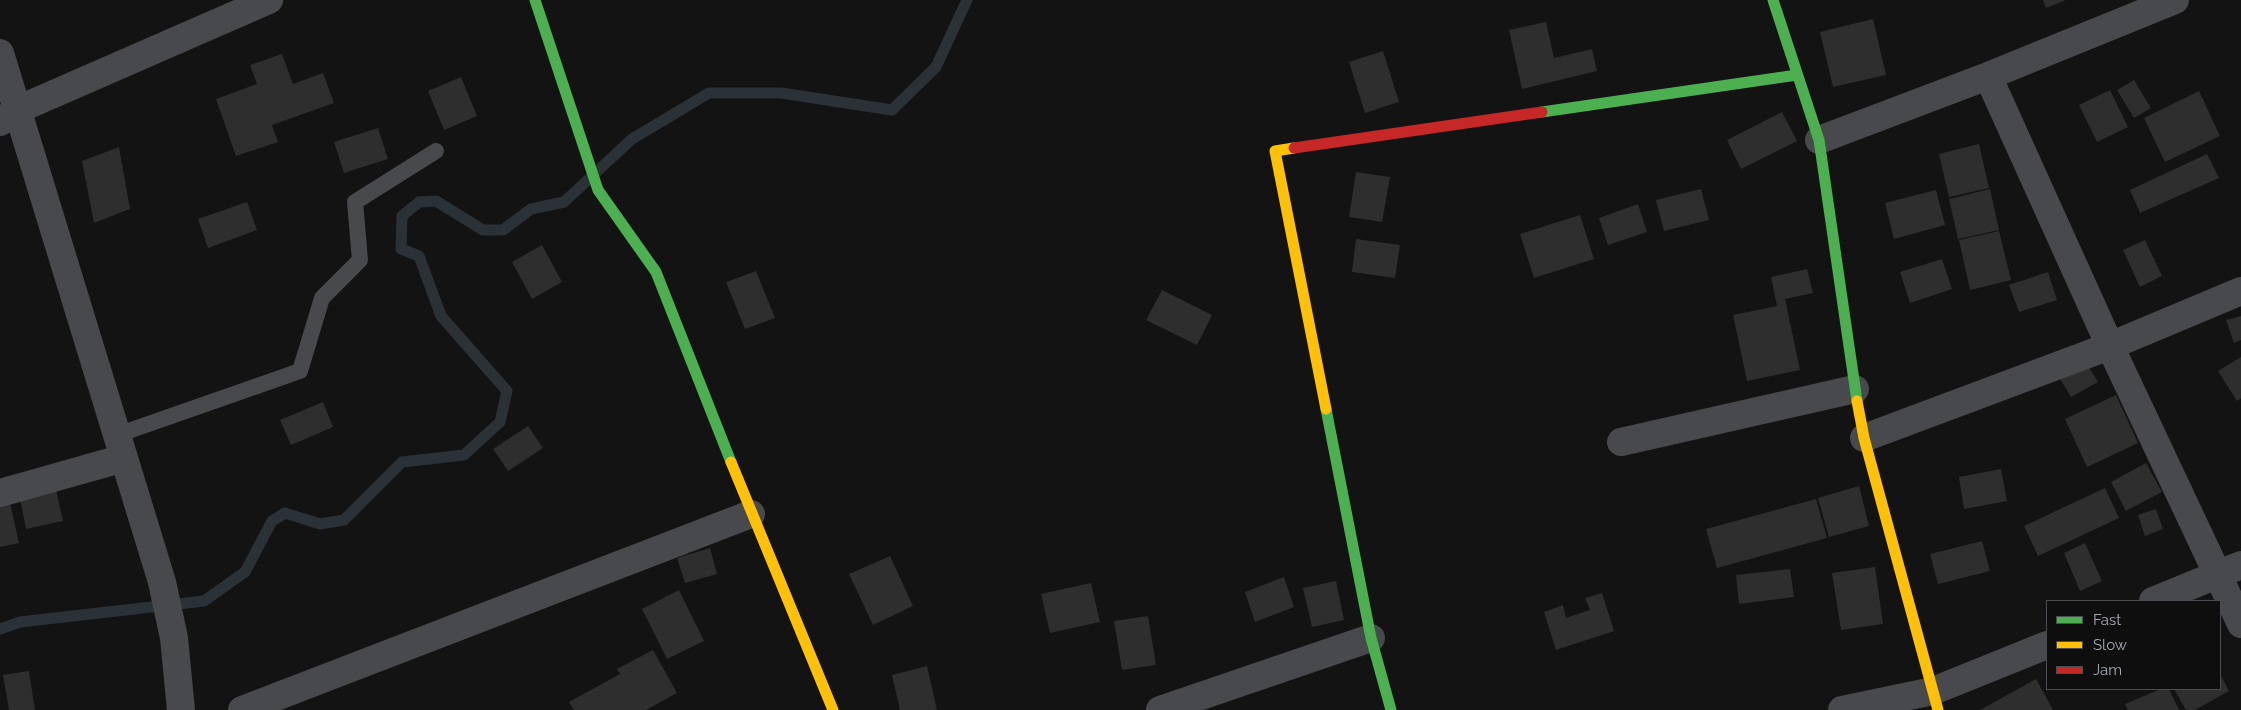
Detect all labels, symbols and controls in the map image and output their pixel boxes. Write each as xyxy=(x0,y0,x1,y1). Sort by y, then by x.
legend xyxy=(2046,600,2221,690)
text: Fast xyxy=(2093,611,2121,629)
text: Slow xyxy=(2093,636,2127,654)
text: Jam xyxy=(2093,661,2122,679)

